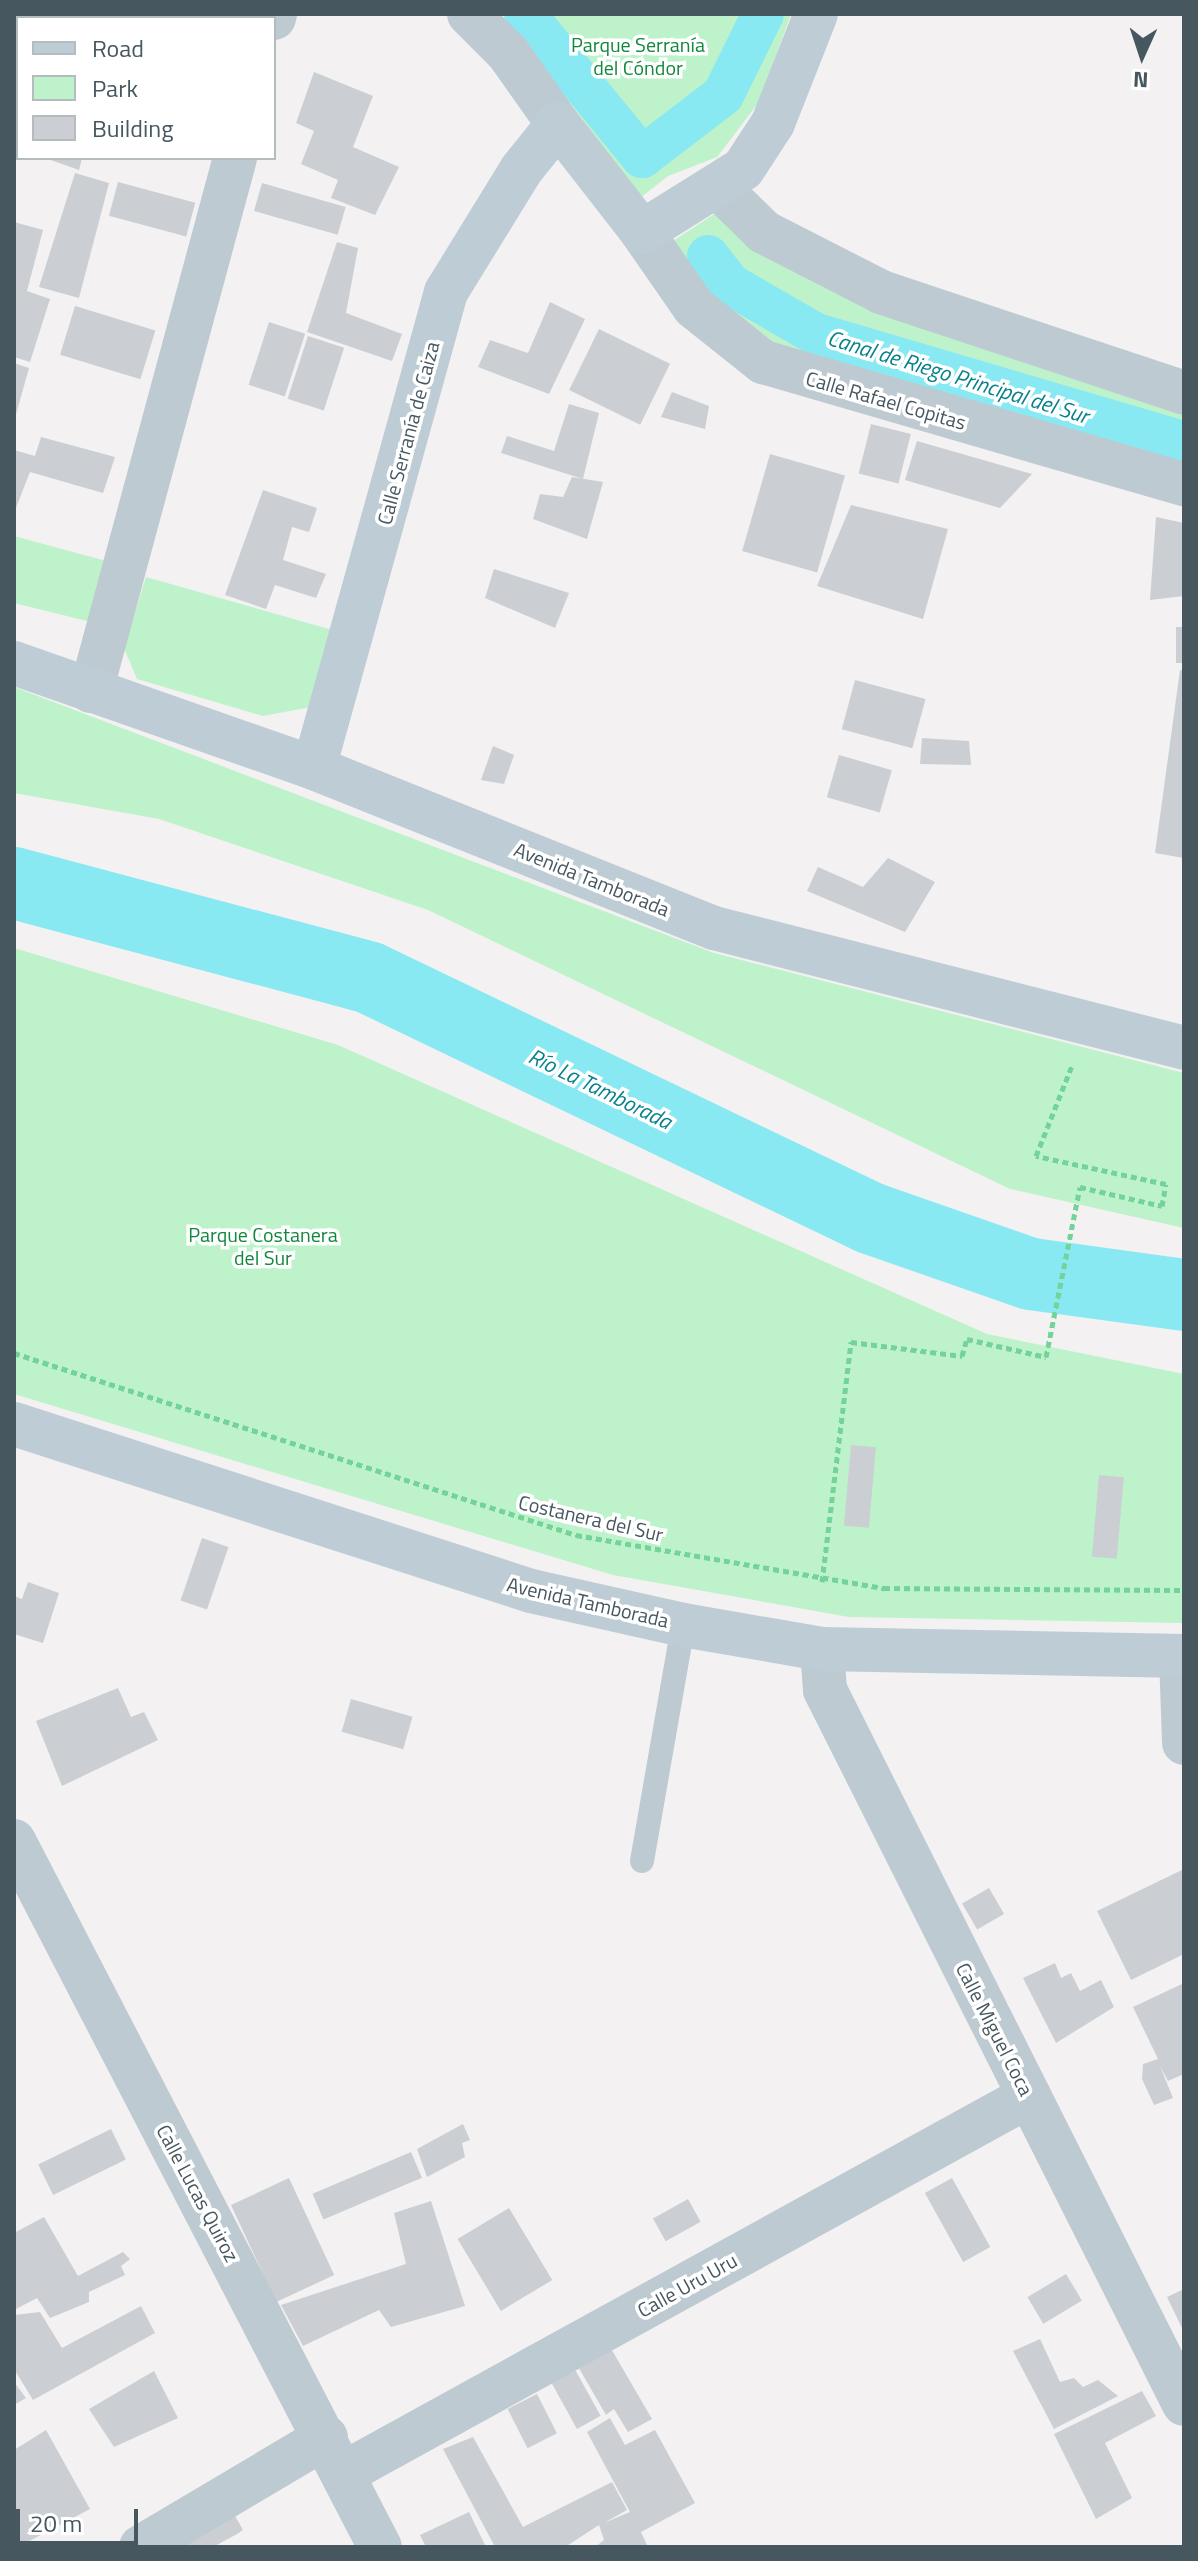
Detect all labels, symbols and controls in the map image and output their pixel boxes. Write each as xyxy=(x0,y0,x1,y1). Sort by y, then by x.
legend xyxy=(16,16,276,160)
north arrow xyxy=(1102,16,1182,96)
text: Road xyxy=(92,30,144,66)
park label: Parque Serranía del Cóndor xyxy=(571,33,705,80)
text: N xyxy=(1132,63,1149,97)
text: Park xyxy=(92,70,138,106)
text: Building xyxy=(92,110,174,146)
water label: Canal de Riego Principal del Sur xyxy=(824,325,1092,429)
street label: Calle Serranía de Caiza xyxy=(372,339,444,527)
street label: Calle Rafael Copitas xyxy=(803,366,969,434)
street label: Avenida Tamborada xyxy=(511,837,673,921)
water label: Río La Tamborada xyxy=(524,1043,676,1135)
park label: Parque Costanera del Sur xyxy=(188,1223,338,1270)
street label: Costanera del Sur xyxy=(516,1490,666,1546)
street label: Avenida Tamborada xyxy=(505,1572,671,1632)
street label: Calle Miguel Coca xyxy=(951,1959,1039,2099)
street label: Calle Lucas Quiroz xyxy=(152,2120,244,2266)
street label: Calle Uru Uru xyxy=(633,2248,741,2322)
scale bar xyxy=(20,2493,142,2543)
text: 20 m xyxy=(30,2505,82,2541)

